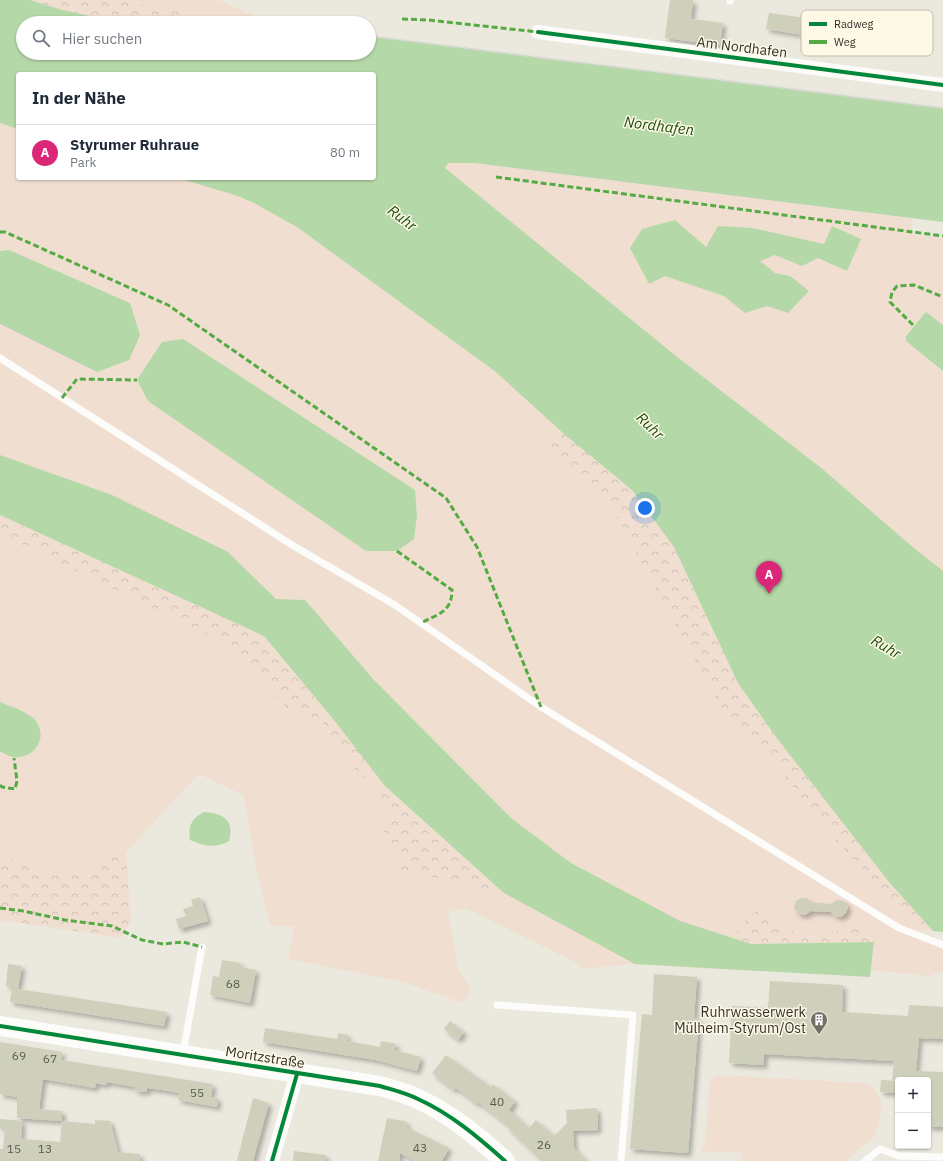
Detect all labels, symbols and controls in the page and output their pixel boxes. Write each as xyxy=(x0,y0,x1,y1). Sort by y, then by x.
legend xyxy=(801,10,933,56)
search box xyxy=(16,16,376,60)
text: Radweg xyxy=(834,17,874,31)
icon: search xyxy=(30,27,52,49)
text: Hier suchen xyxy=(62,29,142,48)
street label: Am Nordhafen xyxy=(696,33,788,61)
text: Weg xyxy=(834,35,856,49)
text: In der Nähe xyxy=(32,87,126,109)
water label: Nordhafen xyxy=(623,112,695,139)
text: Styrumer Ruhraue xyxy=(70,135,199,154)
text: A xyxy=(41,144,49,161)
text: 80 m xyxy=(330,144,360,161)
text: Park xyxy=(70,154,96,171)
water label: Ruhr xyxy=(384,201,421,235)
water label: Ruhr xyxy=(632,408,669,444)
your location xyxy=(635,498,655,518)
pin: A xyxy=(756,561,782,594)
water label: Ruhr xyxy=(868,630,905,663)
house number: 68 xyxy=(226,976,240,991)
place label: Ruhrwasserwerk Mülheim-Styrum/Ost xyxy=(674,1003,807,1037)
building icon: Ruhrwasserwerk Mülheim-Styrum/Ost xyxy=(809,1010,829,1035)
street label: Moritzstraße xyxy=(224,1042,306,1072)
house number: 69 xyxy=(12,1048,26,1063)
house number: 67 xyxy=(43,1051,57,1066)
map controls xyxy=(895,1077,931,1149)
button: + xyxy=(895,1077,931,1113)
house number: 55 xyxy=(190,1085,204,1100)
house number: 40 xyxy=(490,1094,504,1109)
button: − xyxy=(895,1113,931,1149)
house number: 26 xyxy=(537,1137,551,1152)
house number: 43 xyxy=(413,1140,427,1155)
house number: 15 xyxy=(7,1141,21,1156)
house number: 13 xyxy=(38,1141,52,1156)

